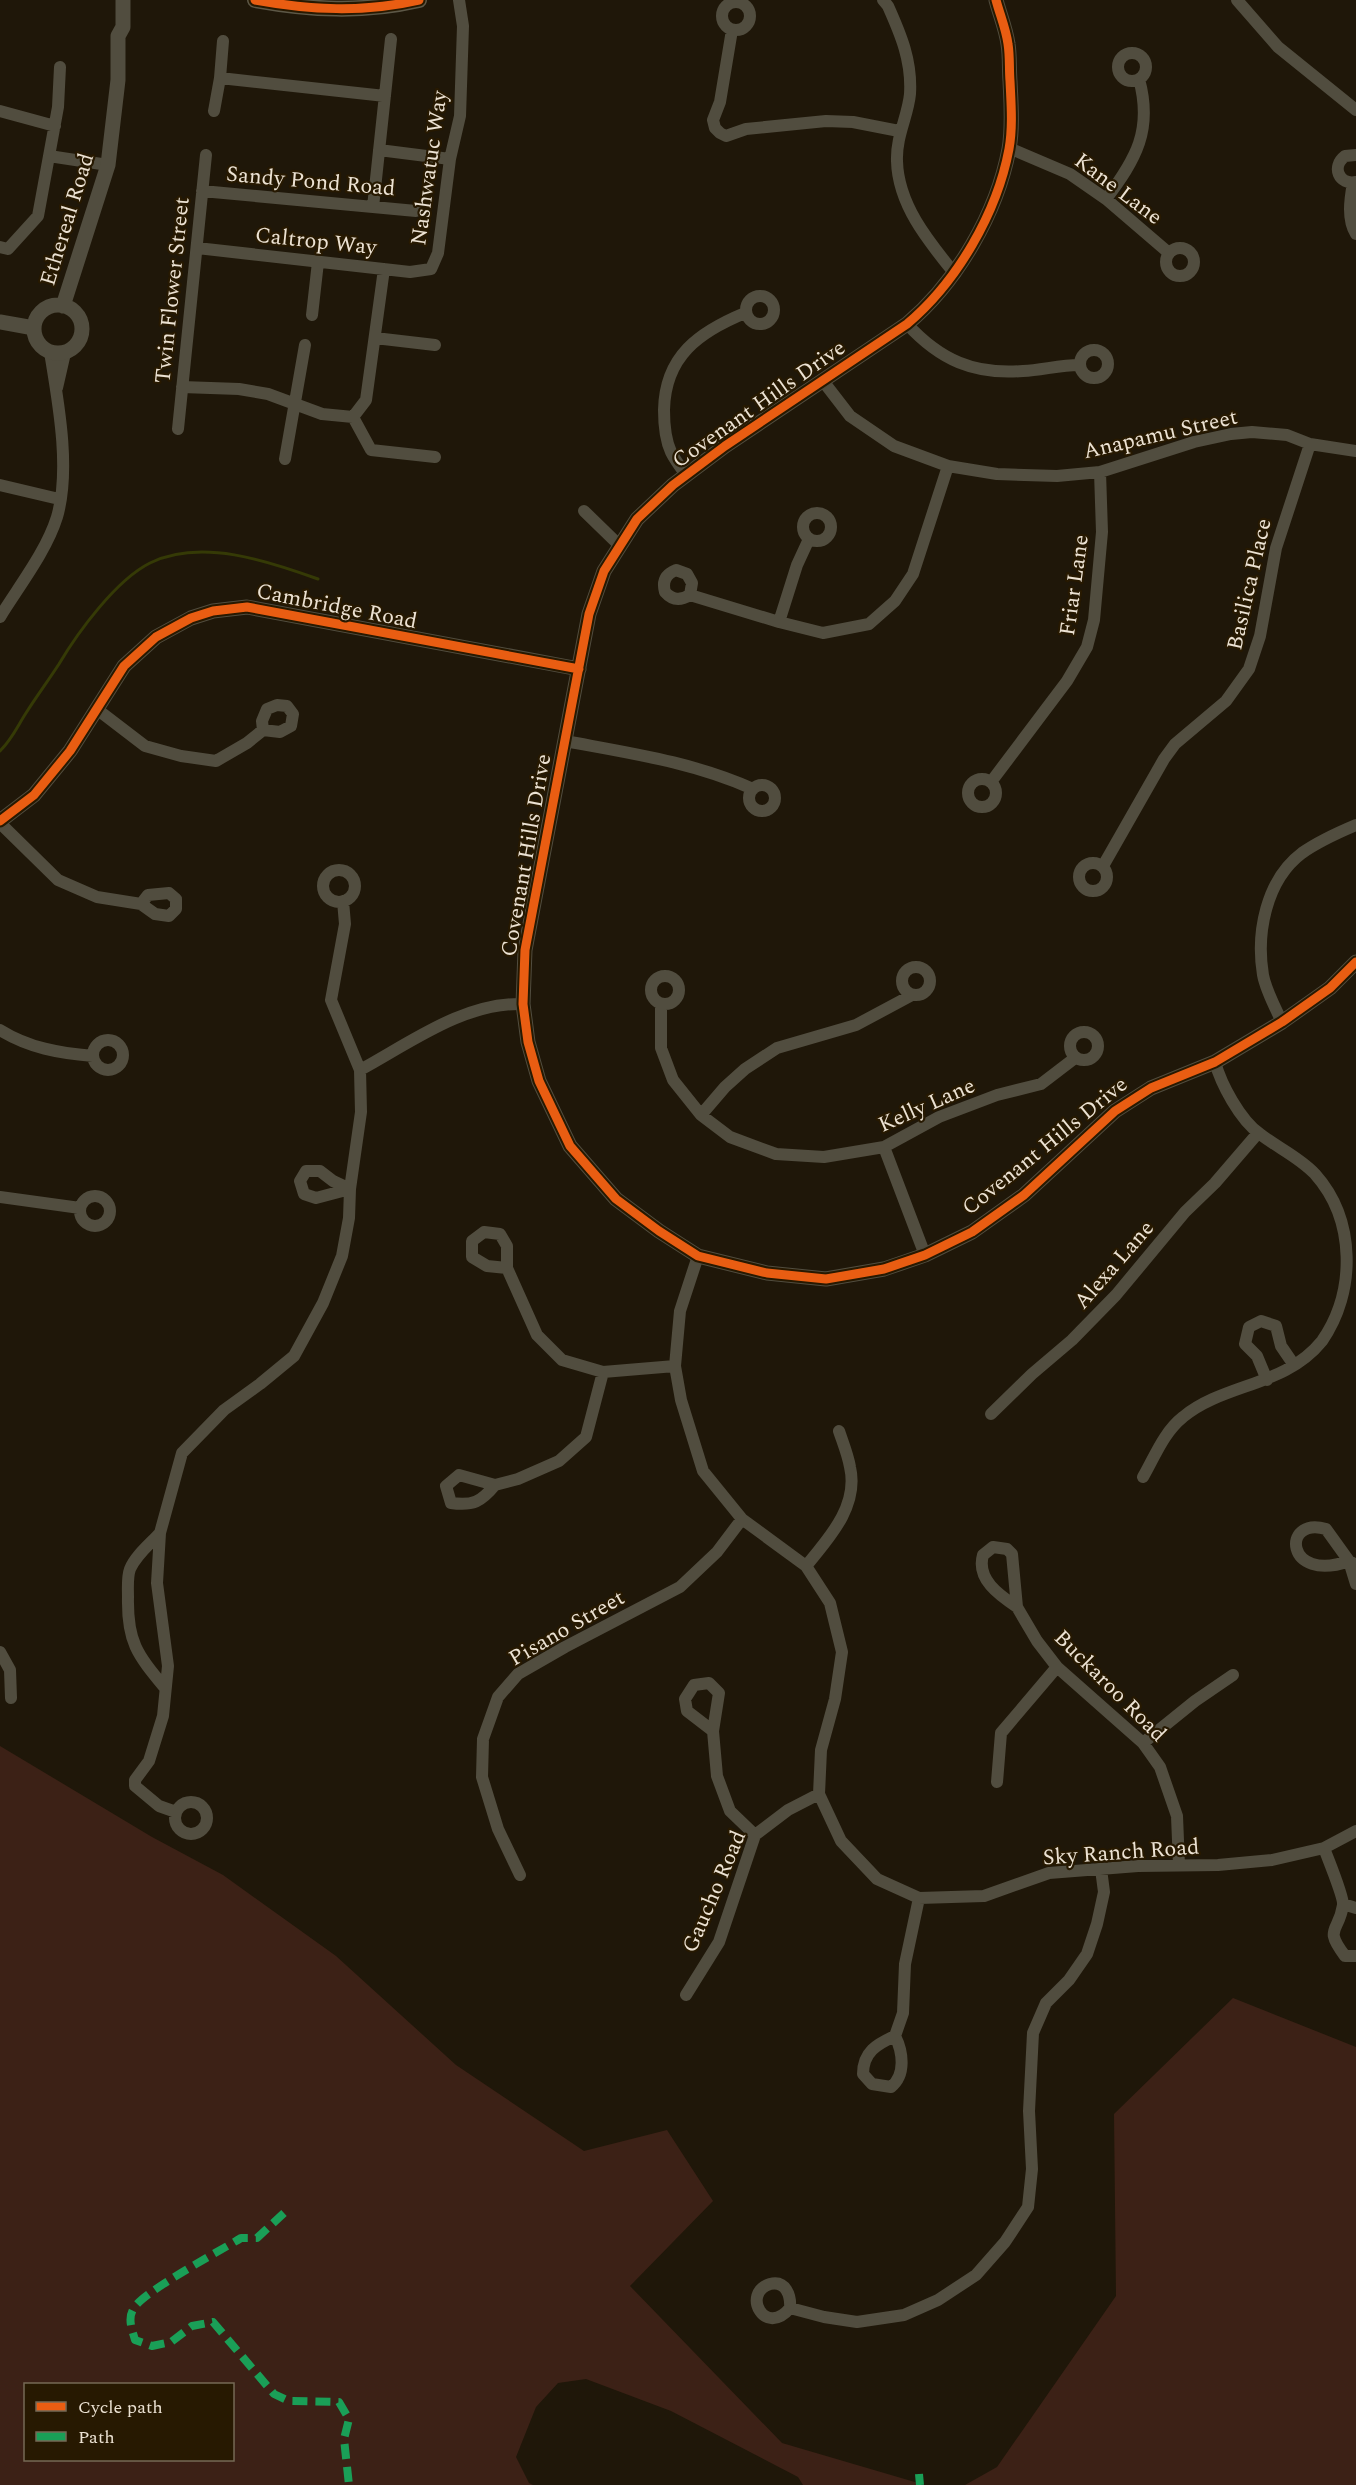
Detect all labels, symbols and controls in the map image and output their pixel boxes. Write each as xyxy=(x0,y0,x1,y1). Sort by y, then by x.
street label: Nashwatuc Way xyxy=(402,87,457,248)
street label: Kane Lane xyxy=(1067,145,1169,233)
street label: Ethereal Road xyxy=(32,149,103,290)
street label: Sandy Pond Road xyxy=(225,158,397,205)
street label: Twin Flower Street xyxy=(146,195,199,385)
street label: Caltrop Way xyxy=(253,219,380,264)
street label: Covenant Hills Drive xyxy=(665,332,852,477)
street label: Anapamu Street xyxy=(1080,401,1241,468)
street label: Basilica Place xyxy=(1218,515,1281,653)
street label: Friar Lane xyxy=(1051,533,1098,638)
street label: Cambridge Road xyxy=(253,575,420,638)
street label: Covenant Hills Drive xyxy=(492,751,561,959)
street label: Kelly Lane xyxy=(873,1069,980,1141)
street label: Covenant Hills Drive xyxy=(955,1069,1135,1224)
street label: Alexa Lane xyxy=(1066,1213,1162,1317)
street label: Pisano Street xyxy=(503,1582,631,1675)
street label: Buckaroo Road xyxy=(1046,1622,1174,1750)
street label: Gaucho Road xyxy=(674,1825,755,1958)
street label: Sky Ranch Road xyxy=(1042,1831,1200,1874)
legend xyxy=(24,2383,234,2461)
text: Cycle path xyxy=(78,2394,163,2421)
text: Path xyxy=(78,2424,115,2451)

